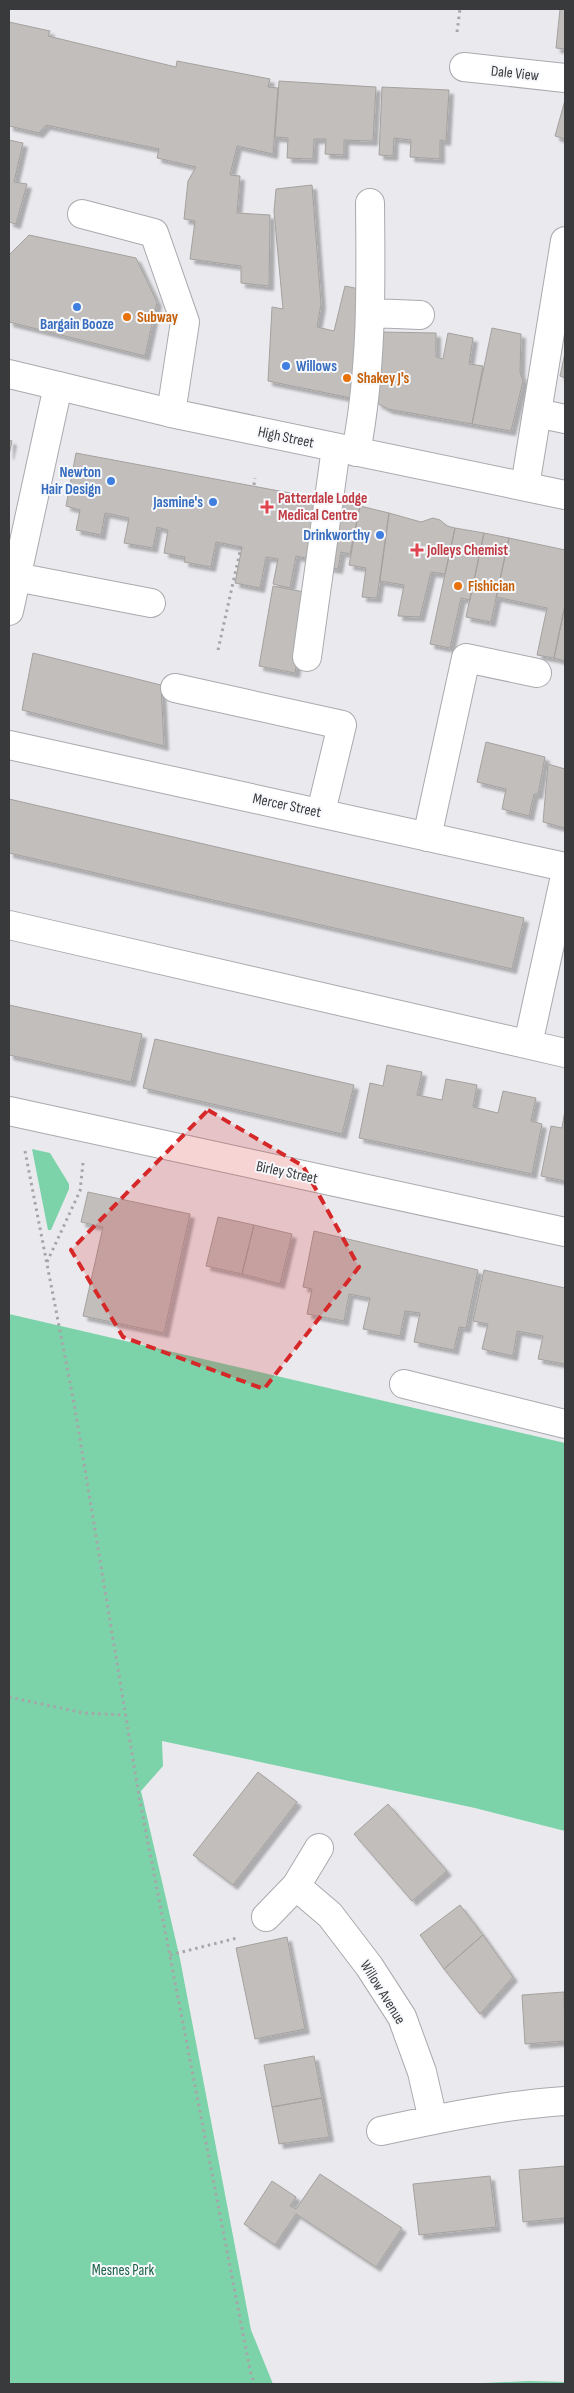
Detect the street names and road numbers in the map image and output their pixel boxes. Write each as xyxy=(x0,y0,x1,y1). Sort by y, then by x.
street label: Dale View xyxy=(490,62,540,86)
street label: High Street xyxy=(256,422,316,453)
street label: Mercer Street xyxy=(251,789,323,822)
street label: Birley Street xyxy=(254,1157,320,1188)
street label: Willow Avenue xyxy=(356,1957,410,2028)

